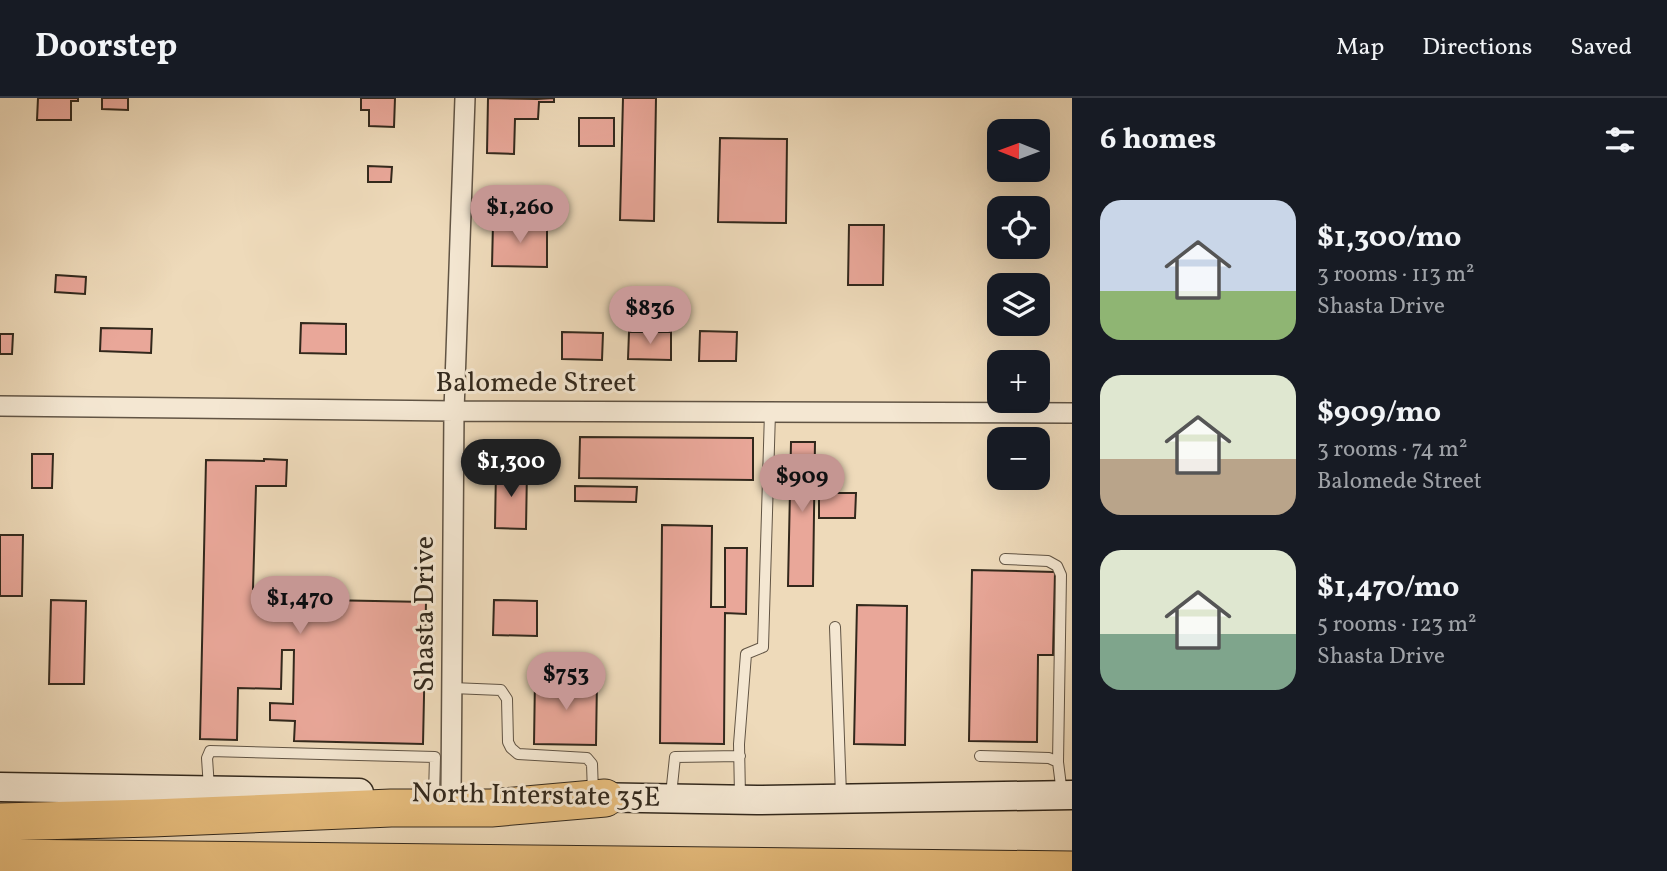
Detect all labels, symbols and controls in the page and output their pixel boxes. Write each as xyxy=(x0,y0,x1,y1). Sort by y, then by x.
text: Doorstep xyxy=(35,25,177,71)
text: Map xyxy=(1336,31,1384,65)
text: Directions xyxy=(1422,31,1532,65)
text: Saved xyxy=(1570,31,1632,65)
north arrow xyxy=(987,119,1050,182)
map controls xyxy=(987,119,1050,490)
text: 6 homes xyxy=(1100,119,1216,161)
icon: filters xyxy=(1601,121,1639,159)
pin: $1,260 xyxy=(463,186,577,245)
text: $1,260 xyxy=(486,192,554,224)
button: locate xyxy=(987,196,1050,259)
text: $1,300/mo xyxy=(1317,217,1461,259)
icon: home xyxy=(1156,228,1240,312)
text: 3 rooms · 113 m² xyxy=(1317,259,1475,291)
button: layers xyxy=(987,273,1050,336)
pin: $836 xyxy=(609,286,691,346)
text: Shasta Drive xyxy=(1317,291,1445,323)
text: $836 xyxy=(625,293,675,325)
button: + xyxy=(987,350,1050,413)
street label: Balomede Street xyxy=(436,364,636,403)
text: $909/mo xyxy=(1317,392,1441,434)
icon: home xyxy=(1156,403,1240,487)
button: − xyxy=(987,427,1050,490)
text: 3 rooms · 74 m² xyxy=(1317,434,1467,466)
pin: $1,300 xyxy=(454,440,568,499)
text: $1,300 xyxy=(477,446,545,478)
pin: $909 xyxy=(761,454,843,514)
text: $909 xyxy=(776,461,828,493)
text: Balomede Street xyxy=(1317,466,1482,498)
street label: Shasta Drive xyxy=(406,536,445,692)
text: $1,470/mo xyxy=(1317,567,1460,609)
pin: $1,470 xyxy=(243,576,357,636)
icon: home xyxy=(1156,578,1240,662)
text: $1,470 xyxy=(267,583,333,615)
text: 5 rooms · 123 m² xyxy=(1317,609,1477,641)
text: Shasta Drive xyxy=(1317,641,1445,673)
pin: $753 xyxy=(525,652,607,712)
text: $753 xyxy=(543,659,589,691)
street label: North Interstate 35E xyxy=(411,774,661,818)

